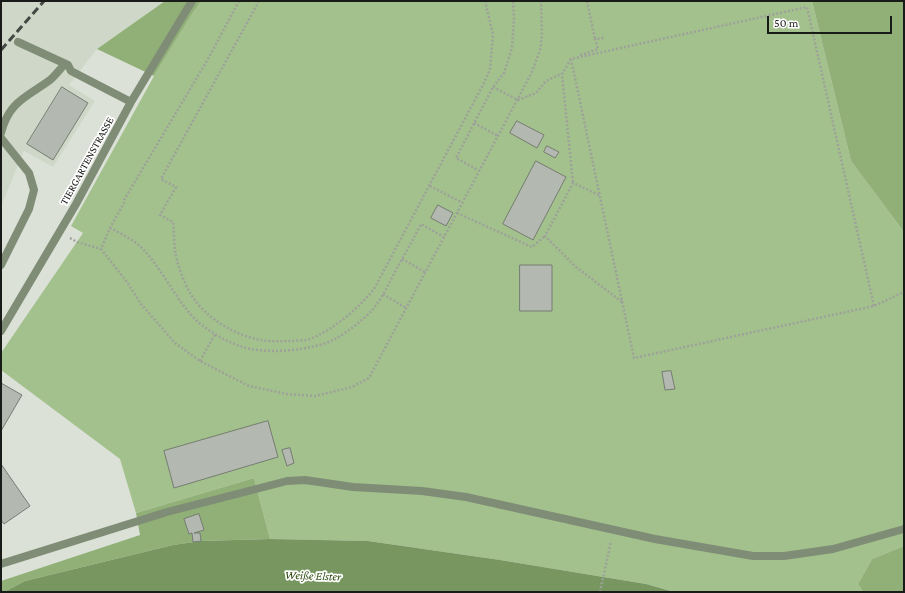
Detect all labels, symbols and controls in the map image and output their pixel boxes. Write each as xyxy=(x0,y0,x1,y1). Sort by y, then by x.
scale bar xyxy=(769,8,894,34)
text: 50 m xyxy=(774,16,798,30)
street label: TIERGARTENSTRASSE xyxy=(57,115,117,207)
water label: Weiße Elster xyxy=(285,568,341,584)

